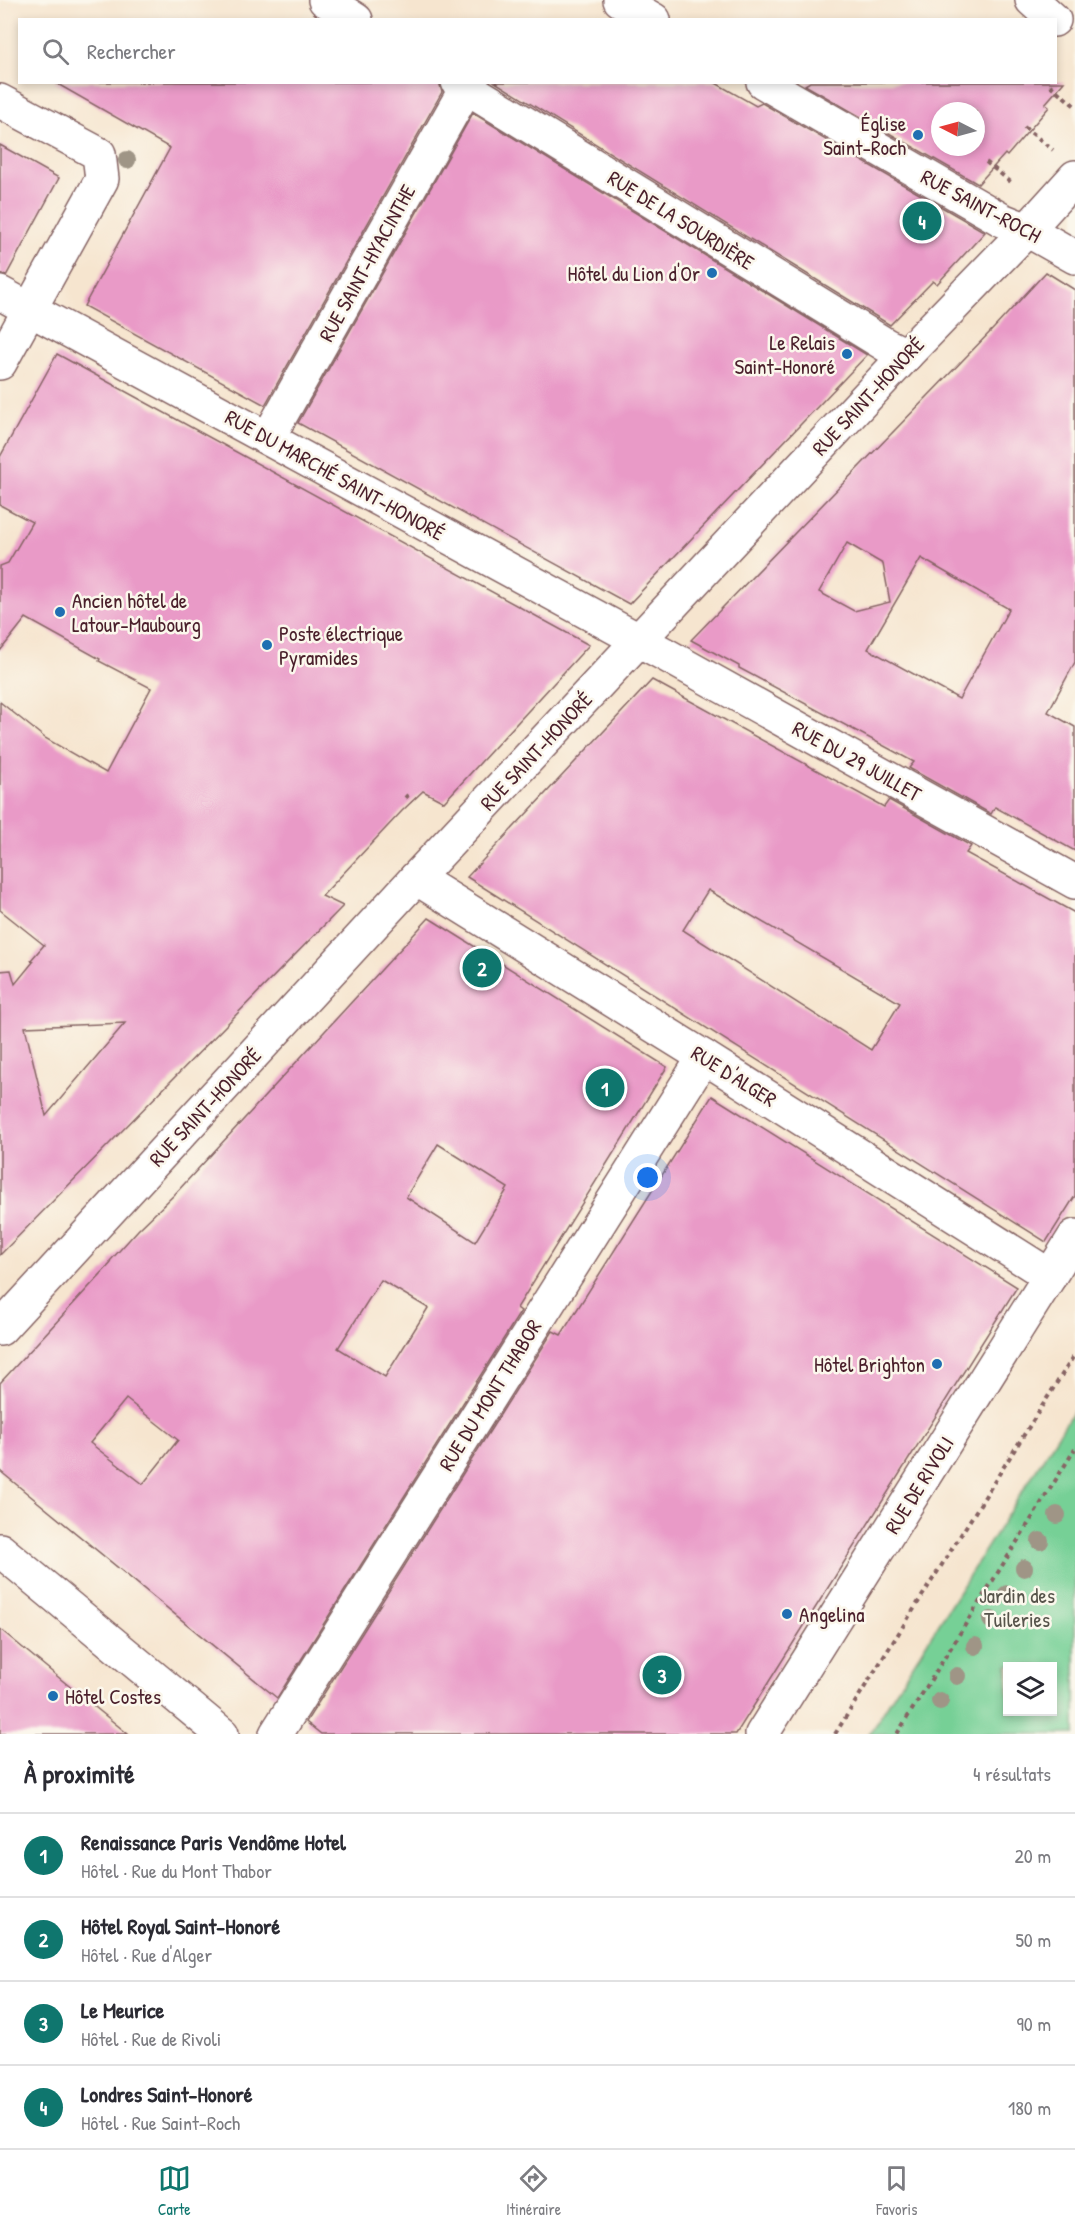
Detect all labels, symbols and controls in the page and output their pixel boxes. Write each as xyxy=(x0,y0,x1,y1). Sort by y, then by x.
search box xyxy=(18,18,1057,84)
icon: search xyxy=(39,35,72,68)
text: Rechercher xyxy=(87,36,176,66)
north arrow xyxy=(931,102,985,156)
place label: Église Saint-Roch xyxy=(823,109,906,162)
marker: Église Saint-Roch xyxy=(911,128,925,142)
street label: RUE SAINT-ROCH xyxy=(916,162,1046,250)
street label: RUE DE LA SOURDIÈRE xyxy=(602,163,760,277)
street label: RUE SAINT-HYACINTHE xyxy=(312,179,422,347)
pin: 4 xyxy=(902,198,942,244)
place label: Hôtel du Lion d'Or xyxy=(568,259,700,288)
marker: Hôtel du Lion d'Or xyxy=(705,266,719,280)
place label: Le Relais Saint-Honoré xyxy=(735,328,835,381)
street label: RUE SAINT-HONORÉ xyxy=(805,330,931,462)
marker: Le Relais Saint-Honoré xyxy=(840,347,854,361)
street label: RUE DU MARCHÉ SAINT-HONORÉ xyxy=(220,403,450,547)
place label: Ancien hôtel de Latour-Maubourg xyxy=(72,586,201,639)
marker: Ancien hôtel de Latour-Maubourg xyxy=(53,605,67,619)
place label: Poste électrique Pyramides xyxy=(279,619,403,672)
marker: Poste électrique Pyramides xyxy=(260,638,274,652)
street label: RUE SAINT-HONORÉ xyxy=(473,685,599,817)
street label: RUE DU 29 JUILLET xyxy=(787,714,928,809)
pin: 2 xyxy=(462,946,502,990)
street label: RUE D'ALGER xyxy=(686,1038,782,1114)
street label: RUE SAINT-HONORÉ xyxy=(142,1041,268,1173)
pin: 1 xyxy=(586,1066,624,1110)
your location xyxy=(633,1163,662,1192)
street label: RUE DU MONT THABOR xyxy=(432,1314,548,1476)
place label: Hôtel Brighton xyxy=(814,1350,925,1379)
marker: Hôtel Brighton xyxy=(930,1357,944,1371)
street label: RUE DE RIVOLI xyxy=(878,1431,960,1539)
park label: Jardin des Tuileries xyxy=(979,1581,1055,1634)
place label: Angelina xyxy=(799,1600,864,1629)
marker: Angelina xyxy=(780,1607,794,1621)
pin: 3 xyxy=(642,1652,682,1698)
map controls xyxy=(1003,1662,1057,1716)
button: layers xyxy=(1003,1662,1057,1716)
place label: Hôtel Costes xyxy=(65,1682,161,1711)
marker: Hôtel Costes xyxy=(46,1689,60,1703)
text: À proximité xyxy=(24,1756,135,1791)
text: 4 résultats xyxy=(973,1760,1051,1787)
text: Renaissance Paris Vendôme Hotel xyxy=(81,1827,346,1857)
text: 1 xyxy=(40,1842,47,1869)
text: 20 m xyxy=(1014,1842,1051,1869)
text: Hôtel · Rue du Mont Thabor xyxy=(81,1857,272,1884)
text: Hôtel Royal Saint-Honoré xyxy=(81,1911,280,1941)
text: 2 xyxy=(39,1926,48,1953)
text: 50 m xyxy=(1015,1926,1051,1953)
text: Hôtel · Rue d'Alger xyxy=(81,1941,212,1968)
text: Le Meurice xyxy=(81,1995,164,2025)
text: 3 xyxy=(39,2010,48,2037)
text: 90 m xyxy=(1017,2010,1051,2037)
text: Hôtel · Rue de Rivoli xyxy=(81,2025,221,2052)
text: Londres Saint-Honoré xyxy=(81,2079,253,2109)
text: 4 xyxy=(40,2094,47,2121)
text: 180 m xyxy=(1008,2094,1051,2121)
text: Hôtel · Rue Saint-Roch xyxy=(81,2109,240,2136)
tab: Carte xyxy=(158,2162,191,2220)
tab: Itinéraire xyxy=(506,2162,561,2220)
tab: Favoris xyxy=(876,2162,917,2220)

